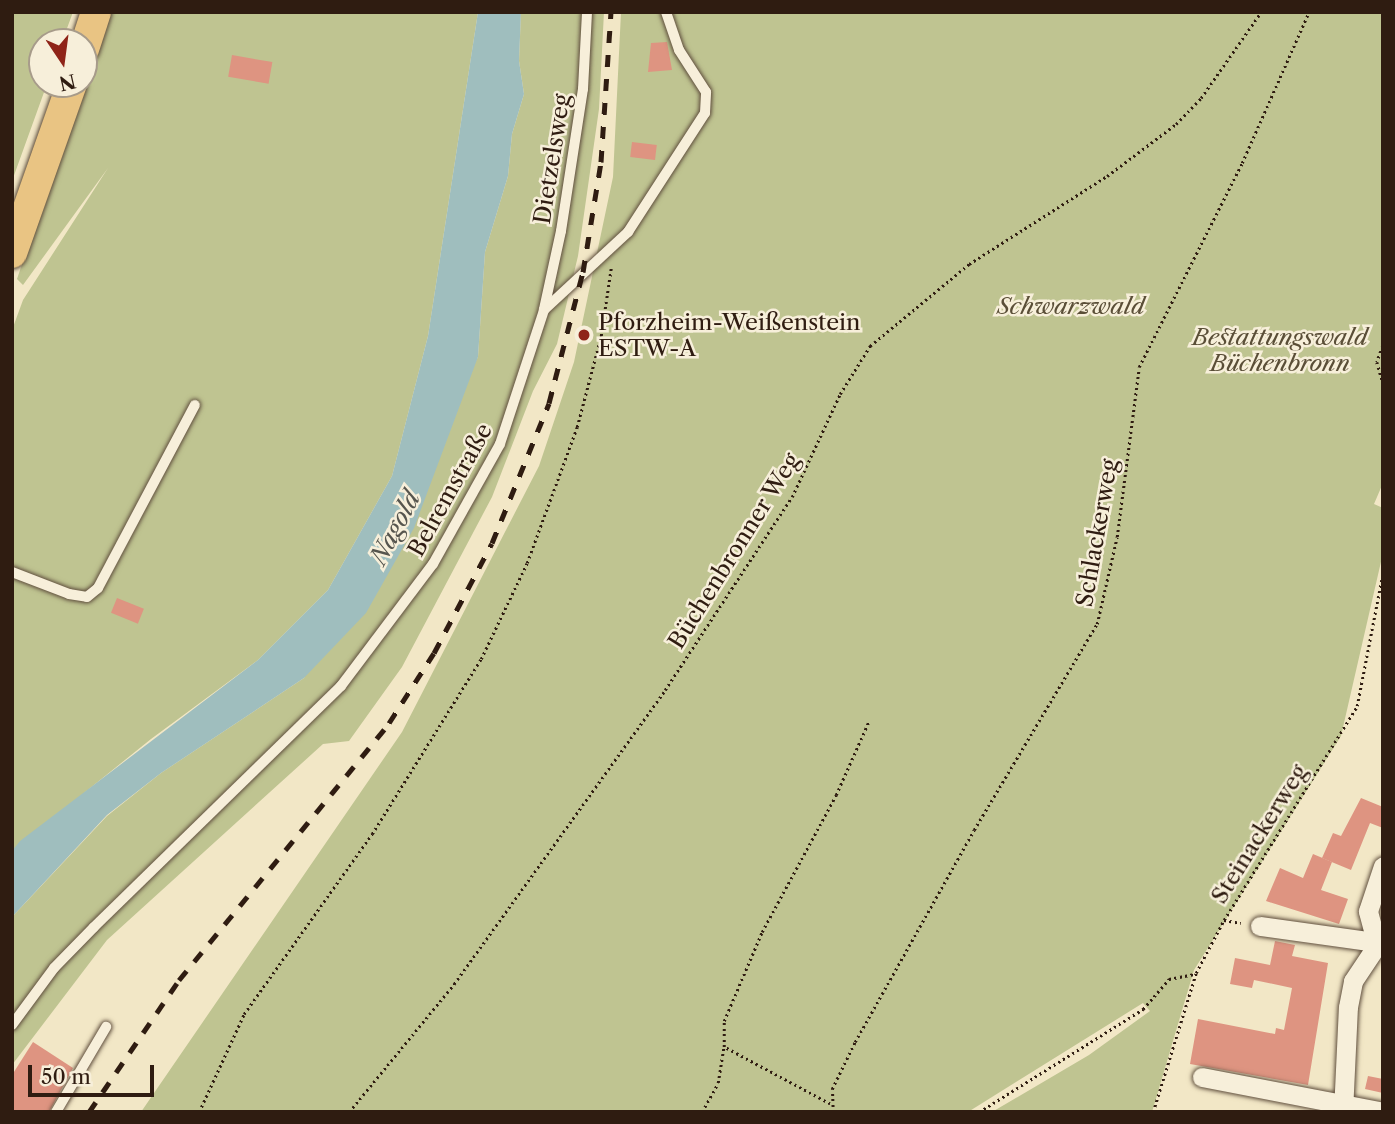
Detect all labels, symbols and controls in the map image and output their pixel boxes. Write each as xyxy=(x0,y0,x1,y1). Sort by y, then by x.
north arrow xyxy=(28,28,98,98)
text: N xyxy=(57,69,78,95)
street label: Dietzelsweg xyxy=(528,92,576,226)
park label: Schwarzwald xyxy=(997,292,1145,320)
place label: Pforzheim-Weißenstein ESTW-A xyxy=(598,308,861,362)
park label: Bestattungswald Büchenbronn xyxy=(1192,323,1368,377)
marker: Pforzheim-Weißenstein ESTW-A xyxy=(576,327,592,343)
street label: Belremstraße xyxy=(402,419,498,561)
street label: Büchenbronner Weg xyxy=(662,448,806,654)
street label: Schlackerweg xyxy=(1070,457,1124,609)
water label: Nagold xyxy=(364,486,426,570)
street label: Steinackerweg xyxy=(1205,759,1313,909)
scale bar xyxy=(32,1050,158,1094)
text: 50 m xyxy=(41,1064,91,1089)

